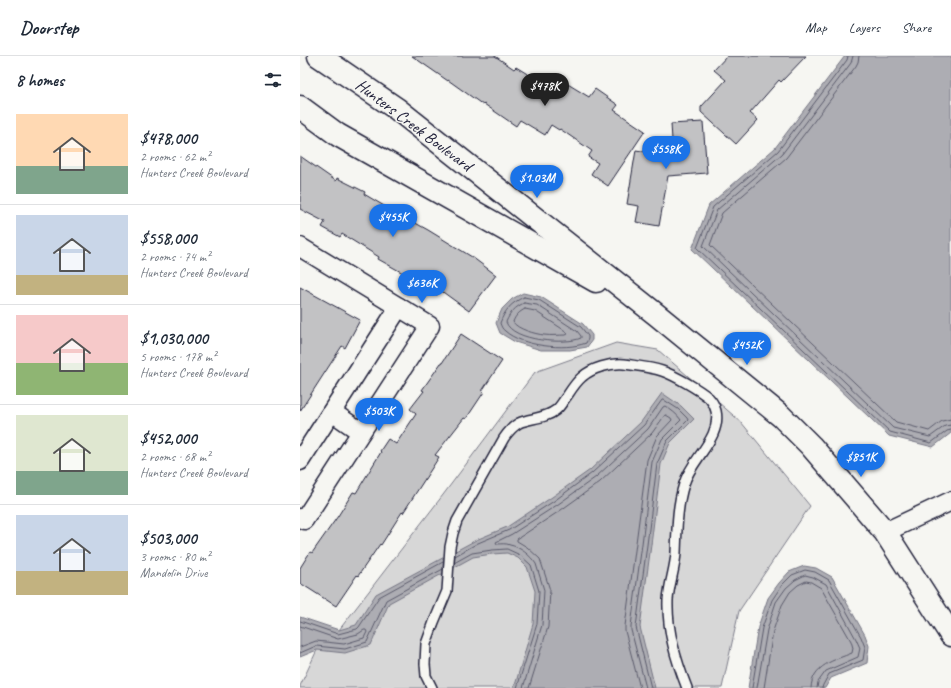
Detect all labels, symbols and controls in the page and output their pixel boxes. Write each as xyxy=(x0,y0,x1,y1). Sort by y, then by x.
text: Doorstep xyxy=(20,16,78,40)
text: Map xyxy=(805,19,827,36)
text: Layers xyxy=(849,19,880,36)
text: Share xyxy=(902,19,931,36)
icon: filters xyxy=(262,69,284,91)
text: 8 homes xyxy=(16,70,64,91)
pin: $478K xyxy=(517,73,573,107)
street label: Hunters Creek Boulevard xyxy=(351,74,478,177)
text: $478K xyxy=(530,78,560,94)
text: $478,000 xyxy=(140,128,197,149)
icon: home xyxy=(48,130,96,178)
pin: $558K xyxy=(638,136,694,170)
text: $558K xyxy=(651,141,681,157)
text: 2 rooms · 62 m² xyxy=(140,149,210,165)
text: Hunters Creek Boulevard xyxy=(140,165,248,181)
pin: $1.03M xyxy=(504,165,570,199)
text: $1.03M xyxy=(519,170,555,186)
pin: $455K xyxy=(365,204,421,238)
text: $455K xyxy=(378,209,408,225)
text: $558,000 xyxy=(140,228,196,249)
icon: home xyxy=(48,231,96,279)
text: 2 rooms · 74 m² xyxy=(140,249,210,265)
text: Hunters Creek Boulevard xyxy=(140,265,248,281)
pin: $636K xyxy=(394,270,450,304)
text: $636K xyxy=(407,275,437,291)
text: $1,030,000 xyxy=(140,328,208,349)
icon: home xyxy=(48,331,96,379)
pin: $452K xyxy=(719,332,775,366)
text: $452K xyxy=(732,337,762,353)
text: 5 rooms · 178 m² xyxy=(140,349,216,365)
text: Hunters Creek Boulevard xyxy=(140,365,248,381)
pin: $503K xyxy=(351,398,407,432)
text: $503K xyxy=(364,403,394,419)
text: $452,000 xyxy=(140,428,197,449)
icon: home xyxy=(48,431,96,479)
pin: $851K xyxy=(833,444,889,478)
text: 2 rooms · 68 m² xyxy=(140,449,210,465)
text: $851K xyxy=(846,449,876,465)
text: Hunters Creek Boulevard xyxy=(140,465,248,481)
text: $503,000 xyxy=(140,528,197,549)
icon: home xyxy=(48,531,96,579)
text: 3 rooms · 80 m² xyxy=(140,549,210,565)
text: Mandolin Drive xyxy=(140,565,207,581)

